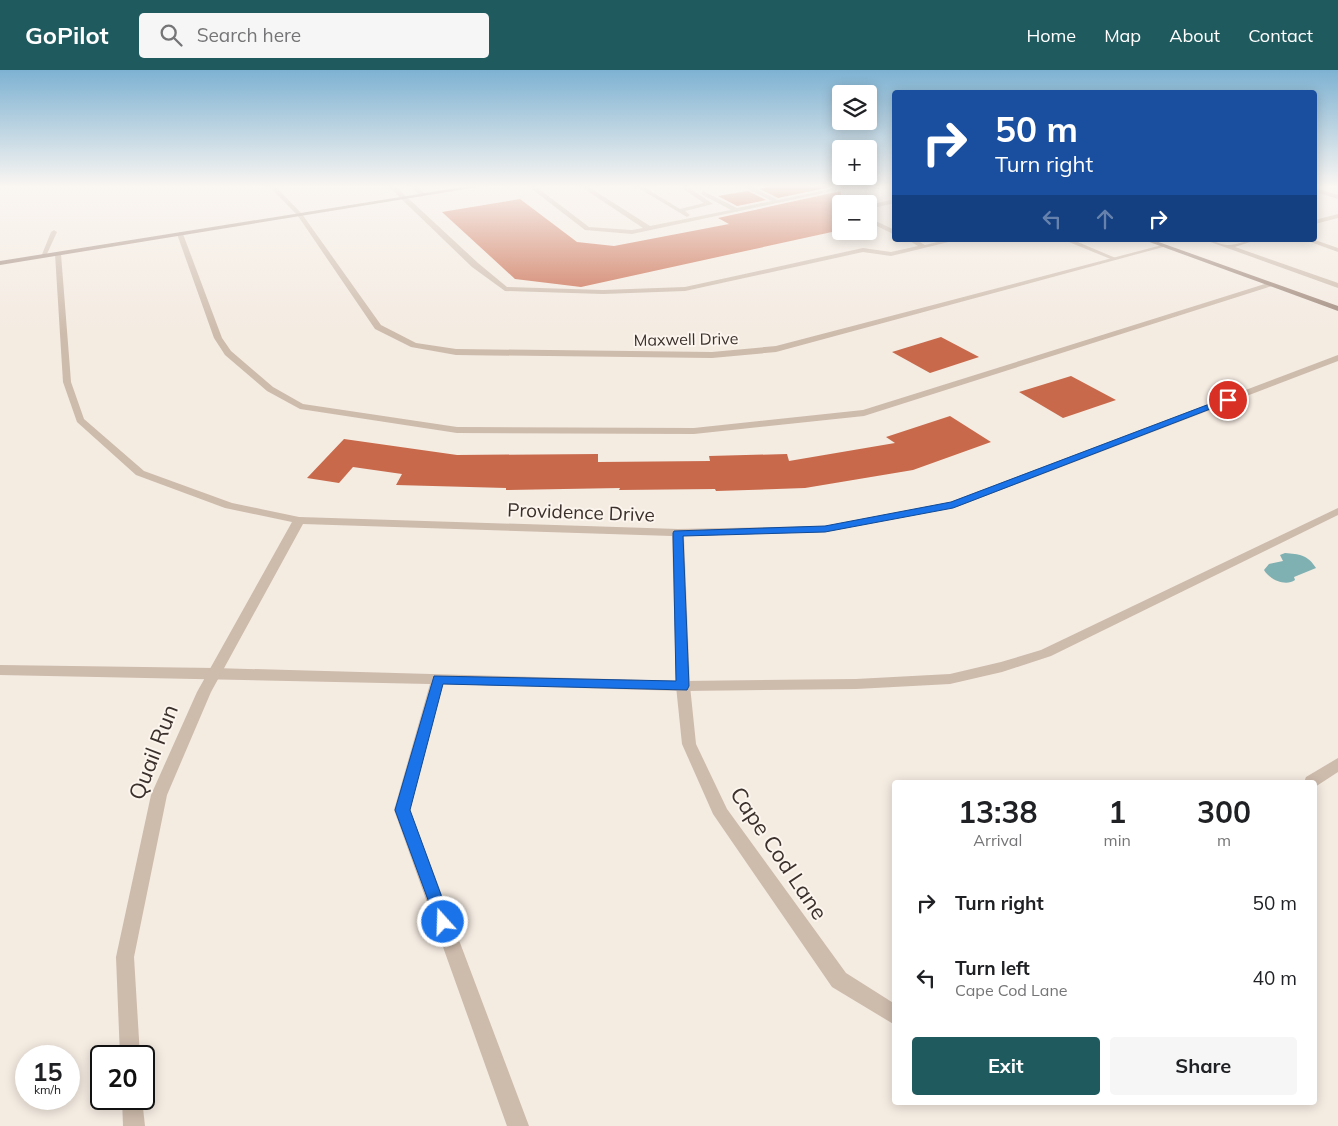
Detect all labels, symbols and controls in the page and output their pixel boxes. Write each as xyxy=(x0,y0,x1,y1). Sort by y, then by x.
search box xyxy=(139,13,489,58)
text: GoPilot xyxy=(25,20,109,50)
icon: search xyxy=(157,21,185,49)
text: Search here xyxy=(197,23,301,47)
text: Home xyxy=(1026,24,1076,47)
text: Map xyxy=(1104,24,1141,47)
text: About xyxy=(1169,24,1220,47)
text: Contact xyxy=(1248,24,1313,47)
map controls xyxy=(832,85,877,240)
button: layers xyxy=(832,85,877,130)
text: 50 m xyxy=(995,107,1078,151)
icon: right xyxy=(912,110,977,175)
button: + xyxy=(832,140,877,185)
text: Turn right xyxy=(995,150,1093,178)
button: − xyxy=(832,195,877,240)
icon: left xyxy=(1038,205,1066,233)
icon: ahead xyxy=(1091,205,1119,233)
icon: right xyxy=(1144,205,1172,233)
street label: Maxwell Drive xyxy=(633,328,739,350)
pin xyxy=(1207,379,1249,421)
icon: arrive xyxy=(1214,386,1242,414)
street label: Providence Drive xyxy=(507,497,655,527)
street label: Quail Run xyxy=(122,700,184,804)
street label: Cape Cod Lane xyxy=(724,781,834,925)
text: 13:38 xyxy=(958,793,1038,831)
text: 1 xyxy=(1108,793,1126,831)
text: 300 xyxy=(1197,793,1251,831)
text: Arrival xyxy=(973,830,1022,850)
text: min xyxy=(1104,830,1131,850)
text: m xyxy=(1217,830,1231,850)
icon: right xyxy=(912,889,940,917)
text: Turn right xyxy=(955,891,1044,915)
text: 50 m xyxy=(1253,891,1297,915)
position arrow xyxy=(416,895,468,947)
text: Turn left xyxy=(955,956,1030,980)
icon: left xyxy=(912,964,940,992)
text: 40 m xyxy=(1253,966,1297,990)
text: Cape Cod Lane xyxy=(955,980,1067,1000)
button: Exit xyxy=(912,1037,1100,1095)
button: Share xyxy=(1110,1037,1297,1095)
speed limit sign: 20 xyxy=(90,1045,155,1110)
text: 15 xyxy=(32,1056,63,1087)
text: km/h xyxy=(34,1082,61,1097)

